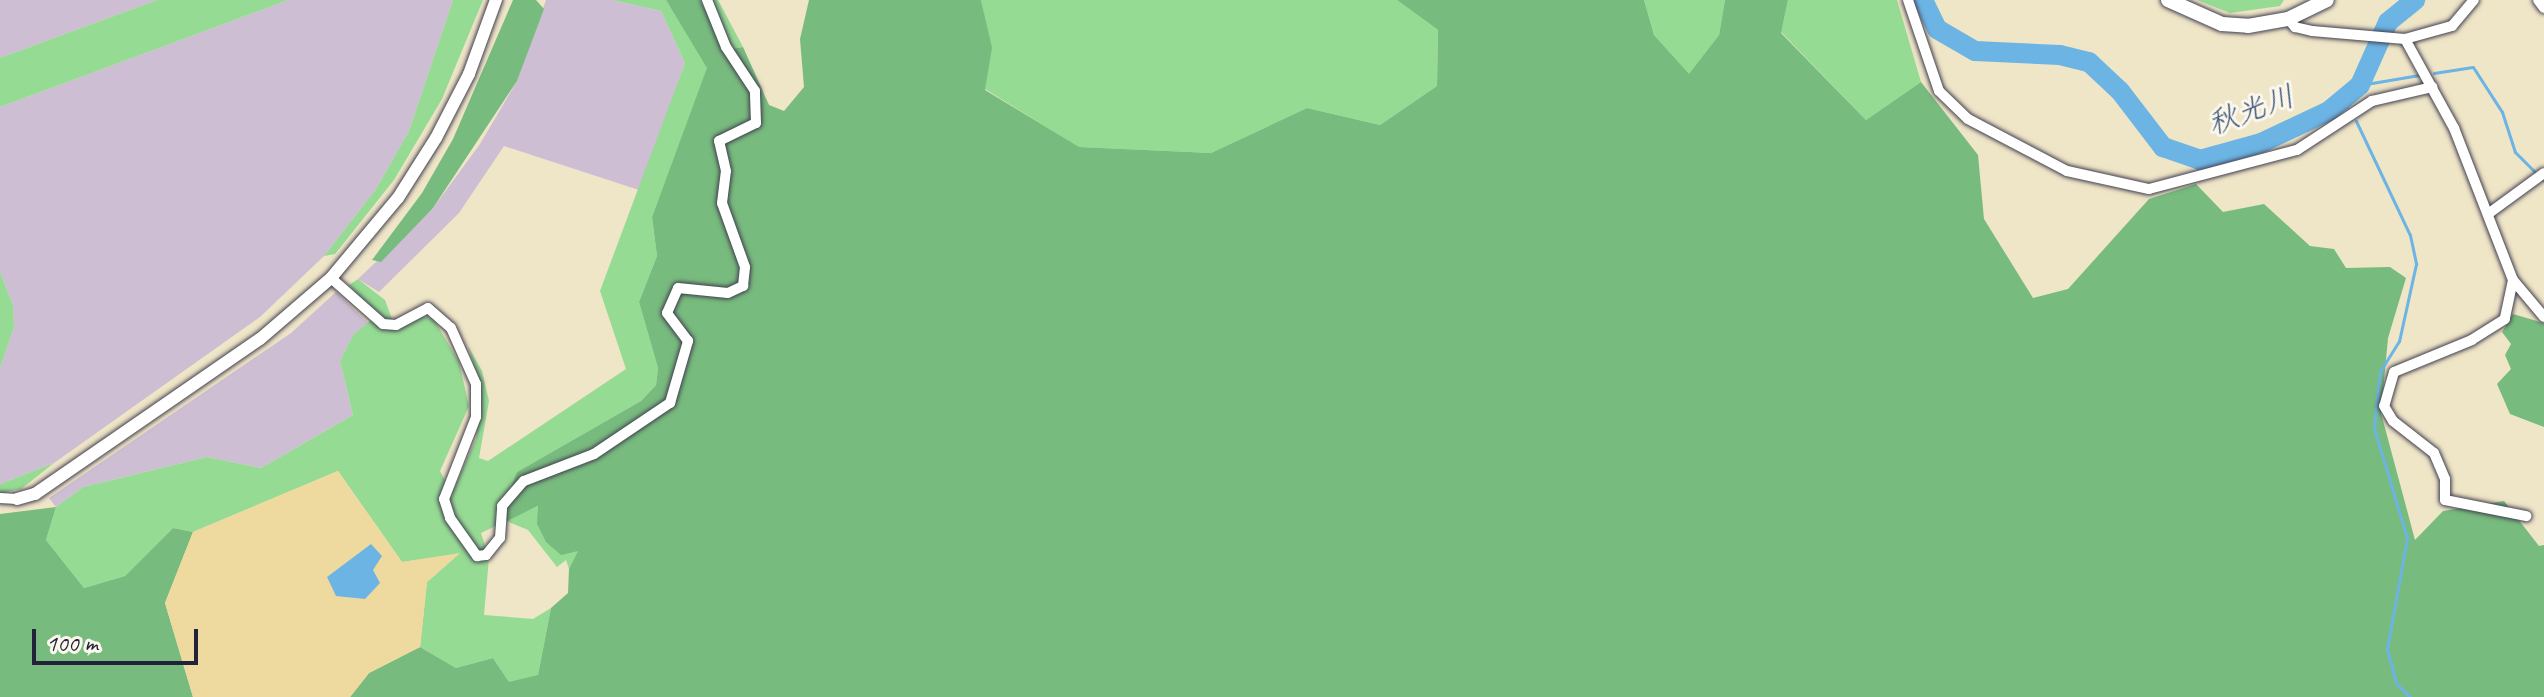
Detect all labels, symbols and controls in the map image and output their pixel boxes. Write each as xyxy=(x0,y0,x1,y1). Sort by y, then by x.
water label: 秋光川 xyxy=(2203,78,2299,142)
scale bar xyxy=(36,613,202,663)
text: 100 m xyxy=(46,628,98,658)

